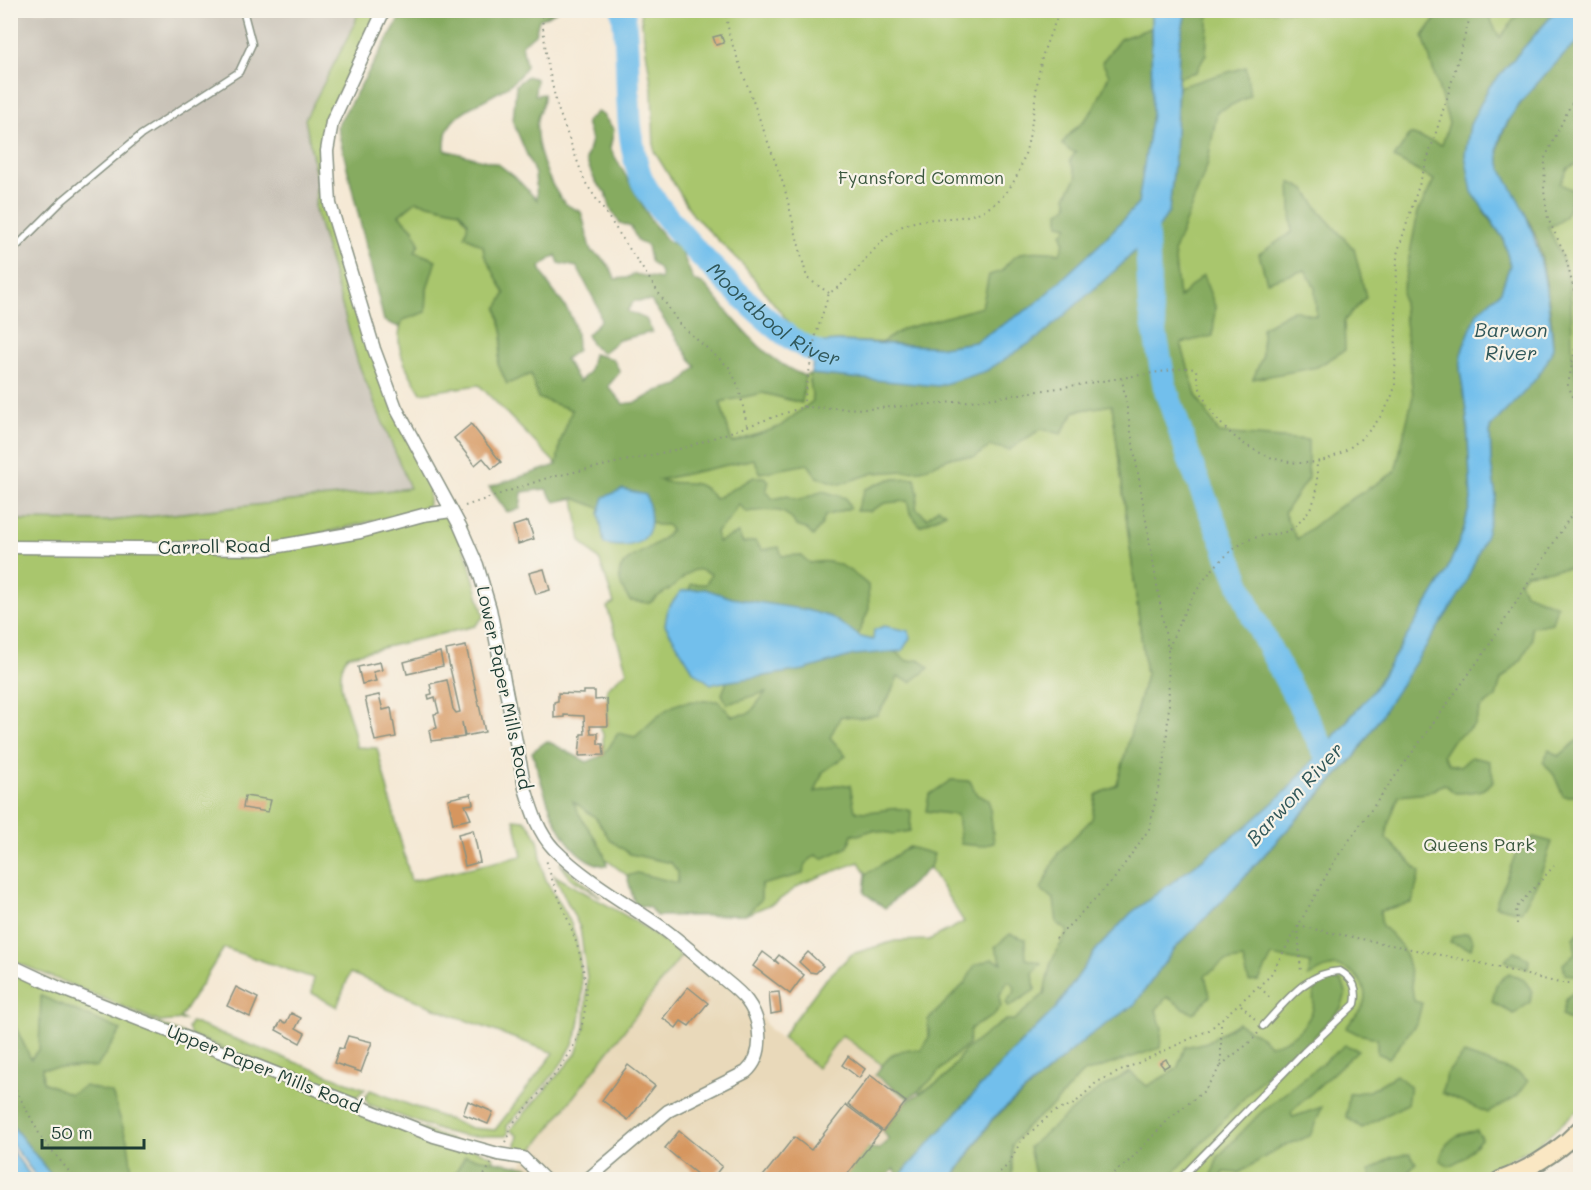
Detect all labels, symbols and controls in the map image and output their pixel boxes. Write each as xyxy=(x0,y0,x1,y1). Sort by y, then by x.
park label: Fyansford Common xyxy=(838,165,1004,189)
water label: Moorabool River xyxy=(702,256,843,371)
water label: Barwon River xyxy=(1474,316,1548,365)
street label: Carroll Road xyxy=(158,533,270,559)
street label: Lower Paper Mills Road xyxy=(472,584,538,792)
water label: Barwon River xyxy=(1240,736,1349,850)
park label: Queens Park xyxy=(1423,832,1535,856)
street label: Upper Paper Mills Road xyxy=(164,1018,365,1118)
scale bar xyxy=(42,1112,144,1150)
text: 50 m xyxy=(51,1120,93,1144)

